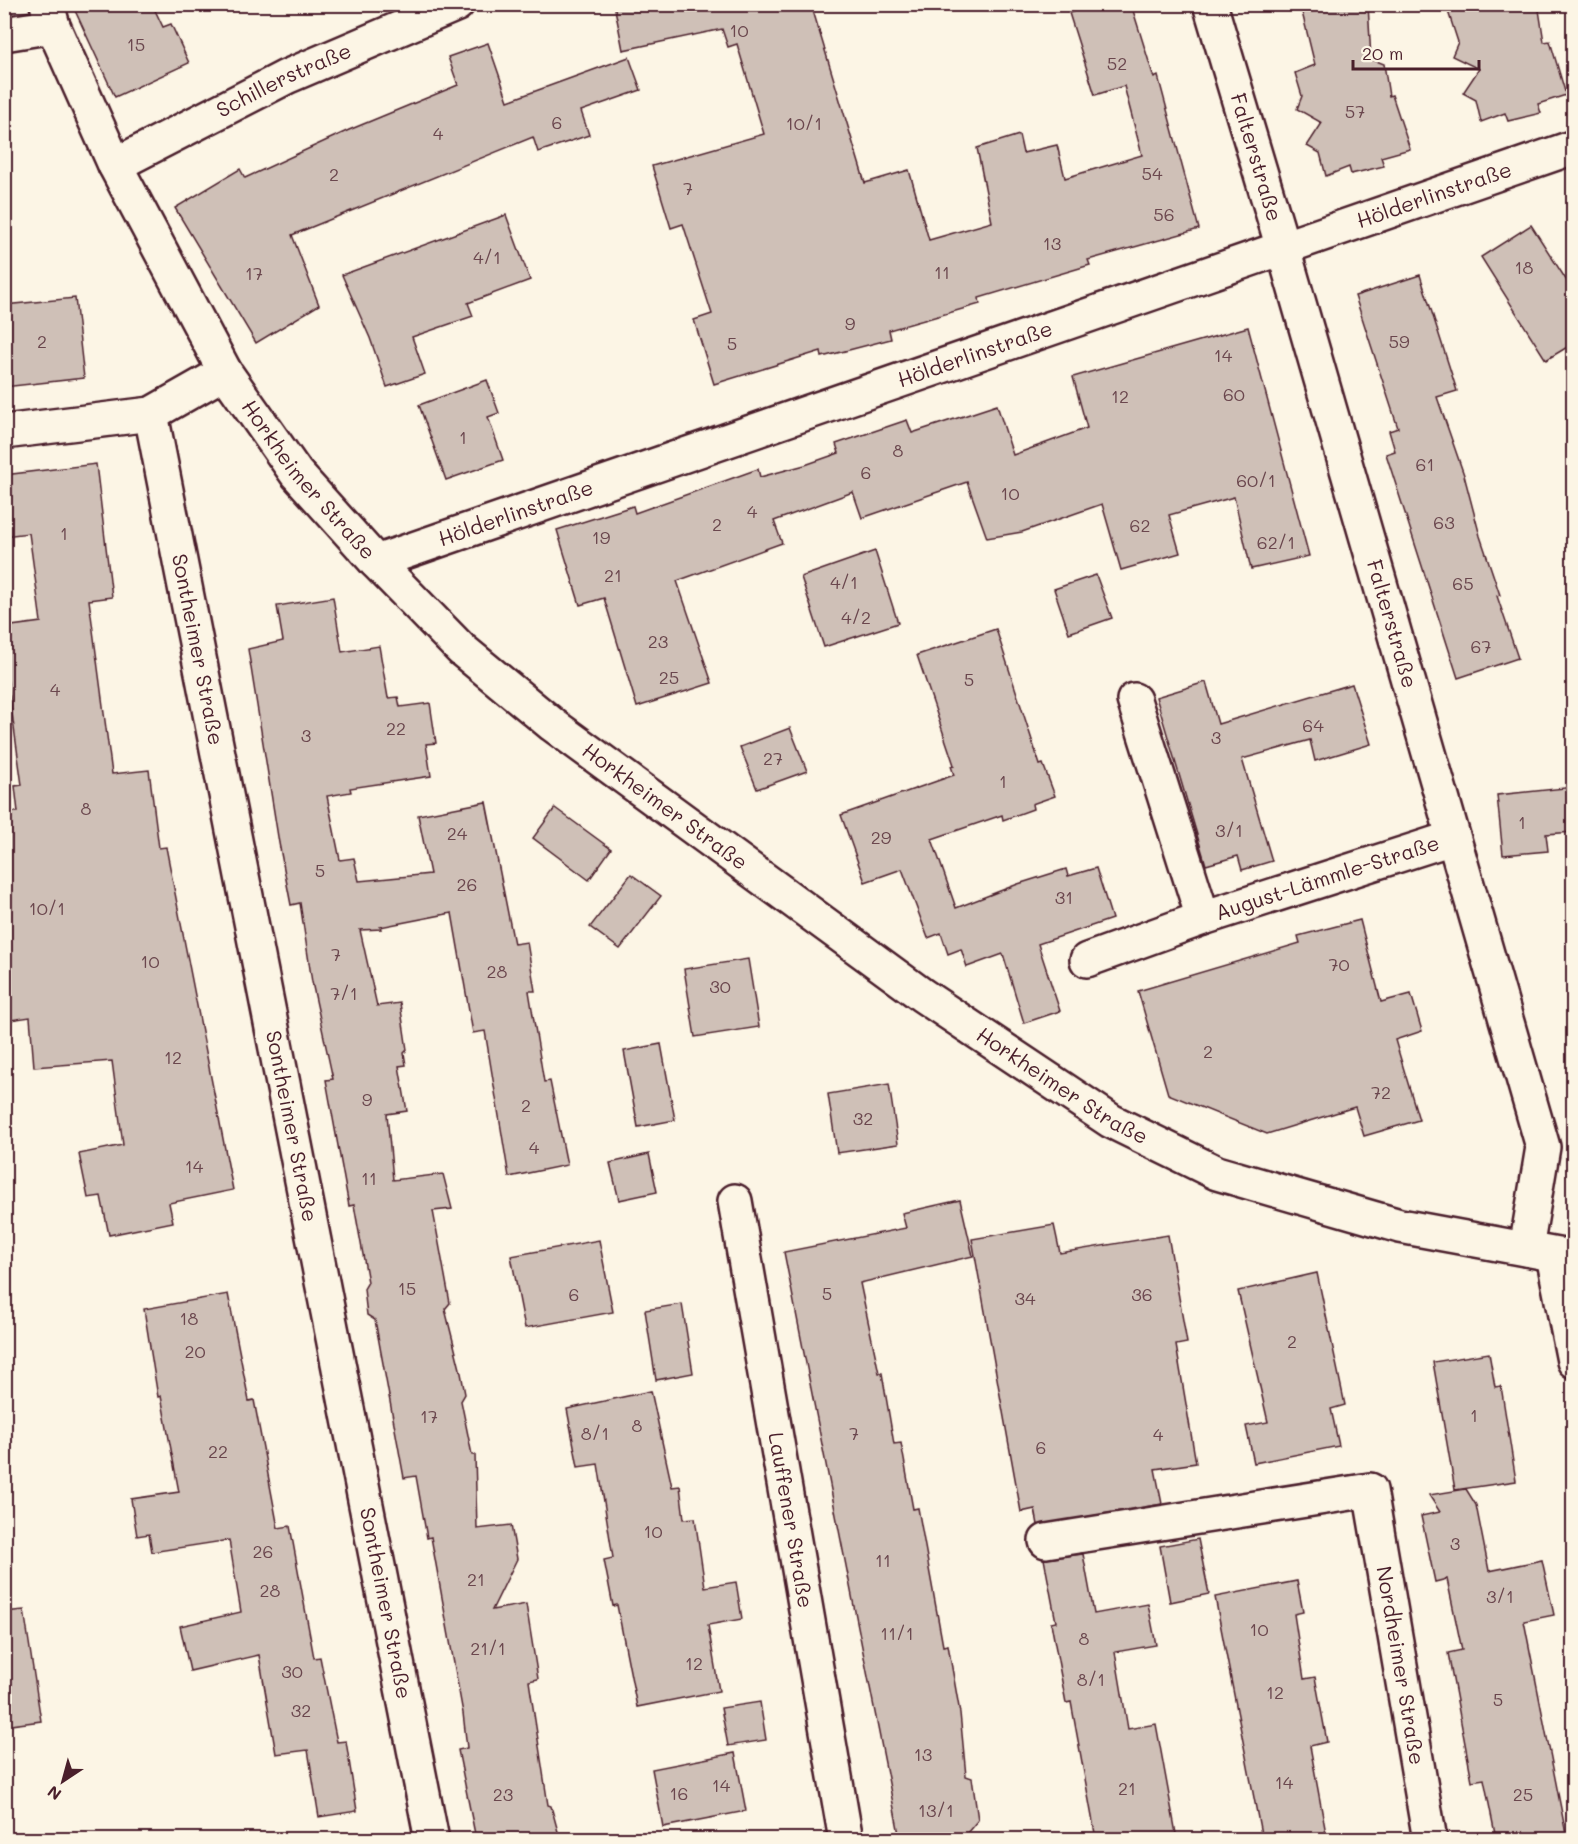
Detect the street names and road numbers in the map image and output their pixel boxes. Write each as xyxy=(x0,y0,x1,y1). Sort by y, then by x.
street label: Schillerstraße xyxy=(211,36,355,123)
street label: Falterstraße xyxy=(1225,90,1289,224)
street label: Hölderlinstraße xyxy=(1353,155,1515,233)
street label: Hölderlinstraße xyxy=(893,314,1056,392)
street label: Horkheimer Straße xyxy=(237,394,382,565)
street label: Hölderlinstraße xyxy=(434,473,596,551)
street label: Sontheimer Straße xyxy=(167,551,231,747)
street label: Falterstraße xyxy=(1362,556,1425,691)
street label: Horkheimer Straße xyxy=(578,736,754,875)
street label: August-Lämmle-Straße xyxy=(1211,828,1442,925)
street label: Horkheimer Straße xyxy=(972,1020,1153,1149)
street label: Sontheimer Straße xyxy=(261,1028,325,1224)
street label: Lauffener Straße xyxy=(763,1430,820,1610)
street label: Sontheimer Straße xyxy=(355,1505,419,1701)
street label: Nordheimer Straße xyxy=(1371,1564,1432,1767)

